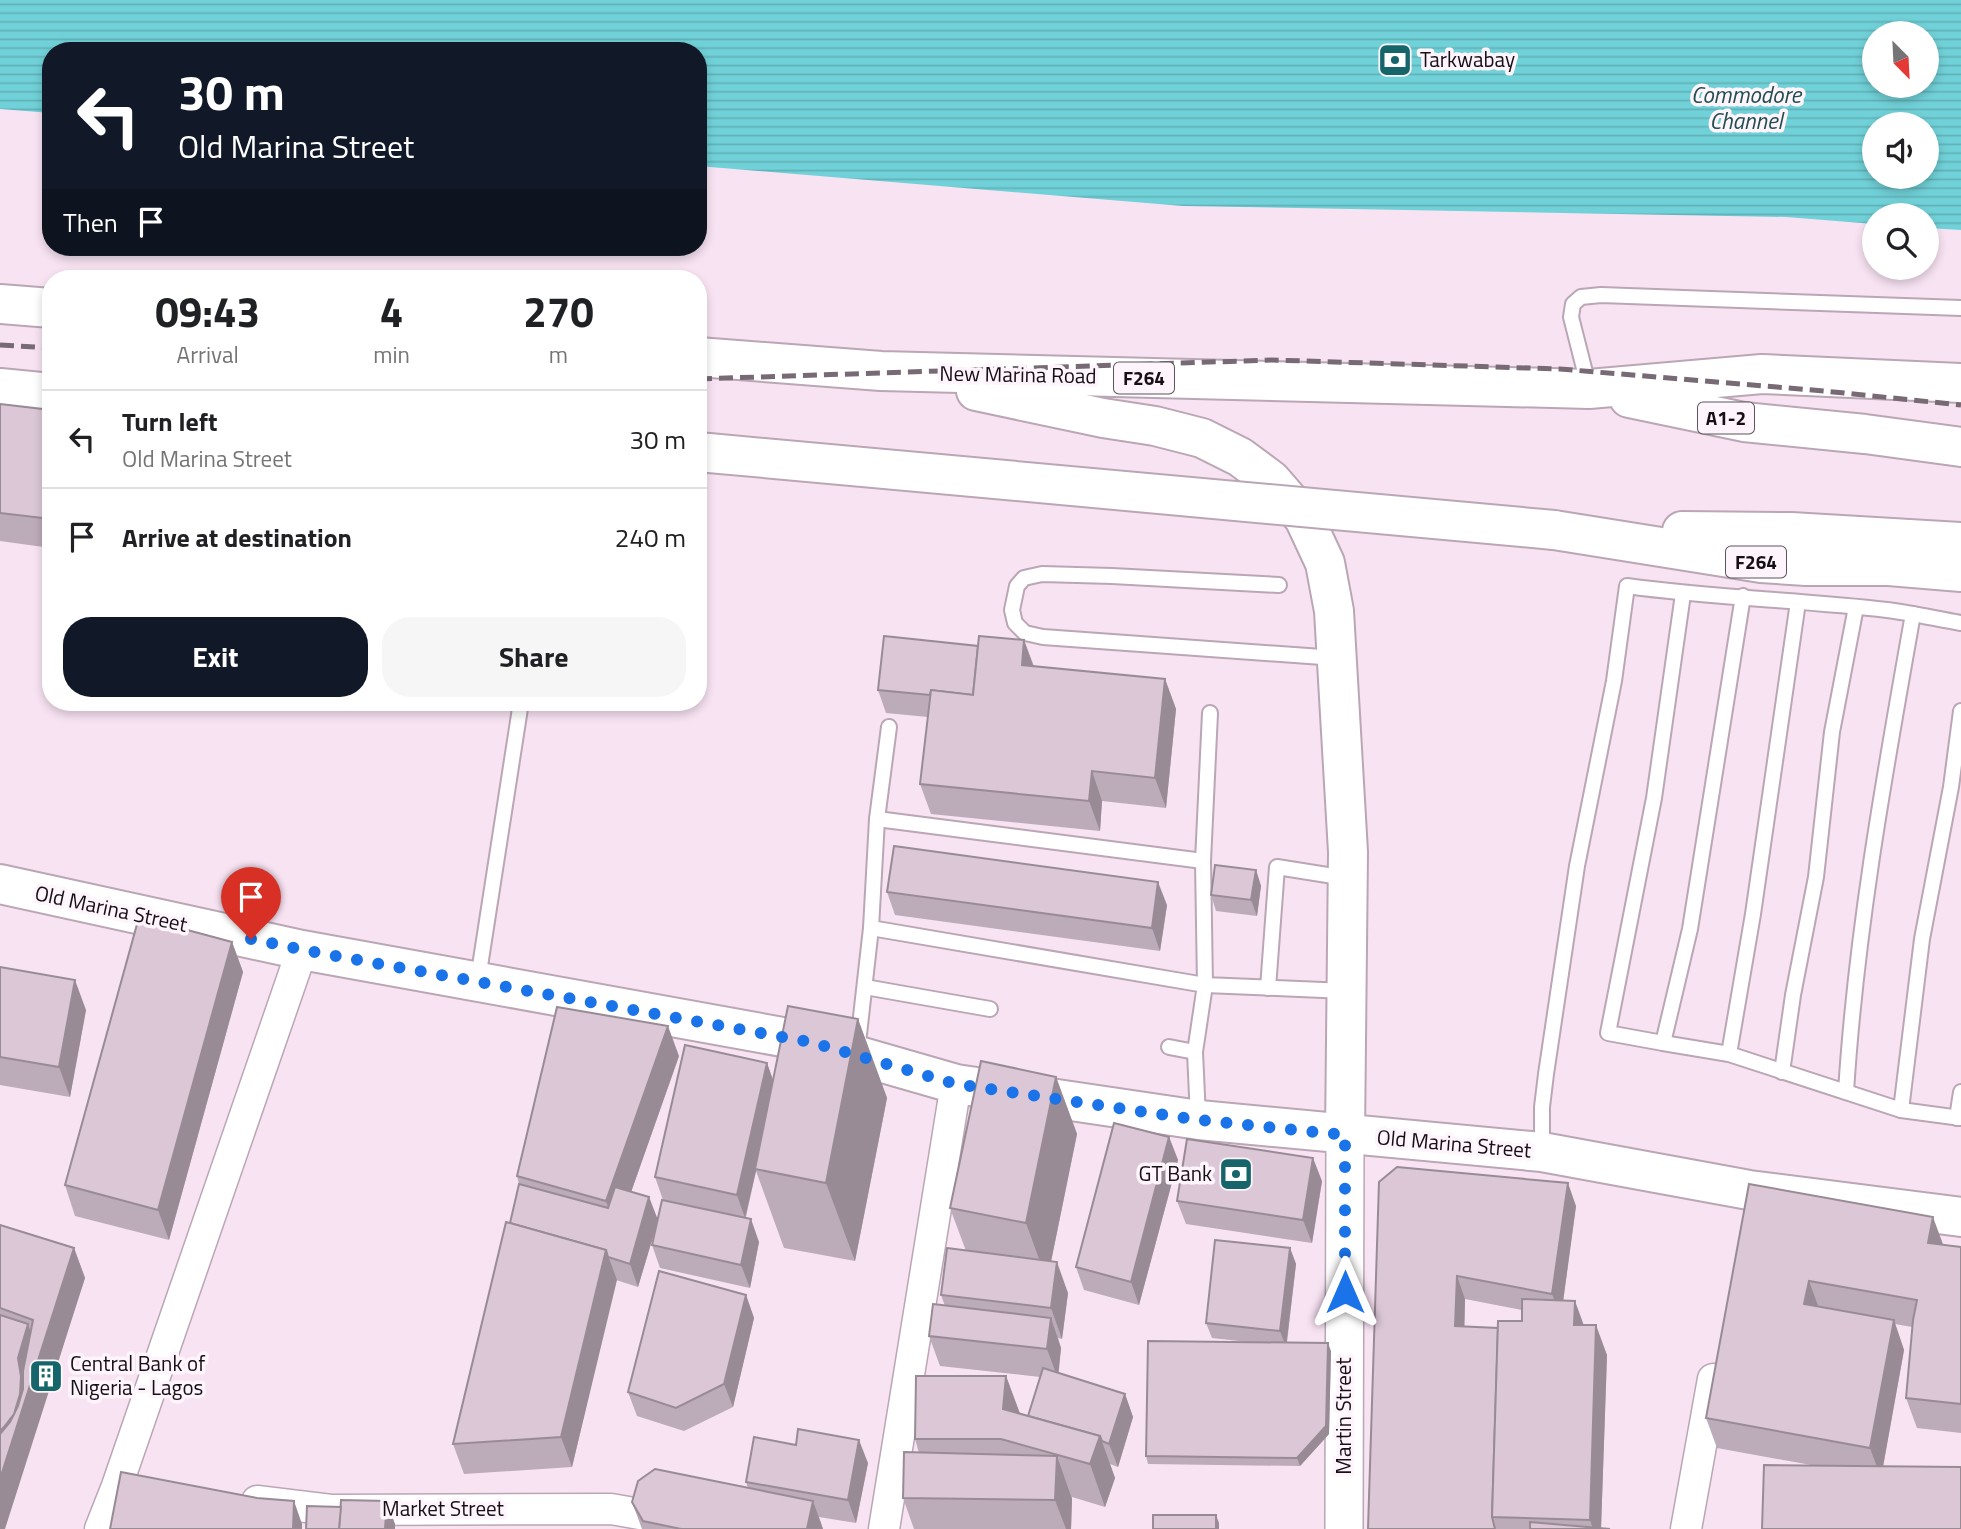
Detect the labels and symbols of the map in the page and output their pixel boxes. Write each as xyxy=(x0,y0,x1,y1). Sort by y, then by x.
north arrow xyxy=(1862,21,1939,98)
bank icon: Tarkwabay xyxy=(1376,41,1414,79)
place label: Tarkwabay xyxy=(1420,43,1515,75)
water label: Commodore Channel xyxy=(1691,77,1802,138)
street label: New Marina Road xyxy=(939,357,1097,391)
road number: F264 xyxy=(1114,362,1174,394)
road number: A1-2 xyxy=(1698,402,1754,434)
road number: F264 xyxy=(1726,547,1786,578)
pin xyxy=(221,867,281,939)
street label: Old Marina Street xyxy=(32,876,191,940)
street label: Old Marina Street xyxy=(1375,1120,1533,1166)
bank icon: GT Bank xyxy=(1217,1155,1255,1193)
place label: GT Bank xyxy=(1139,1157,1212,1189)
position arrow xyxy=(1308,1255,1382,1329)
place label: Central Bank of Nigeria - Lagos xyxy=(70,1347,205,1403)
building icon: Central Bank of Nigeria - Lagos xyxy=(27,1357,65,1395)
street label: Martin Street xyxy=(1327,1357,1359,1475)
street label: Market Street xyxy=(382,1492,505,1524)

